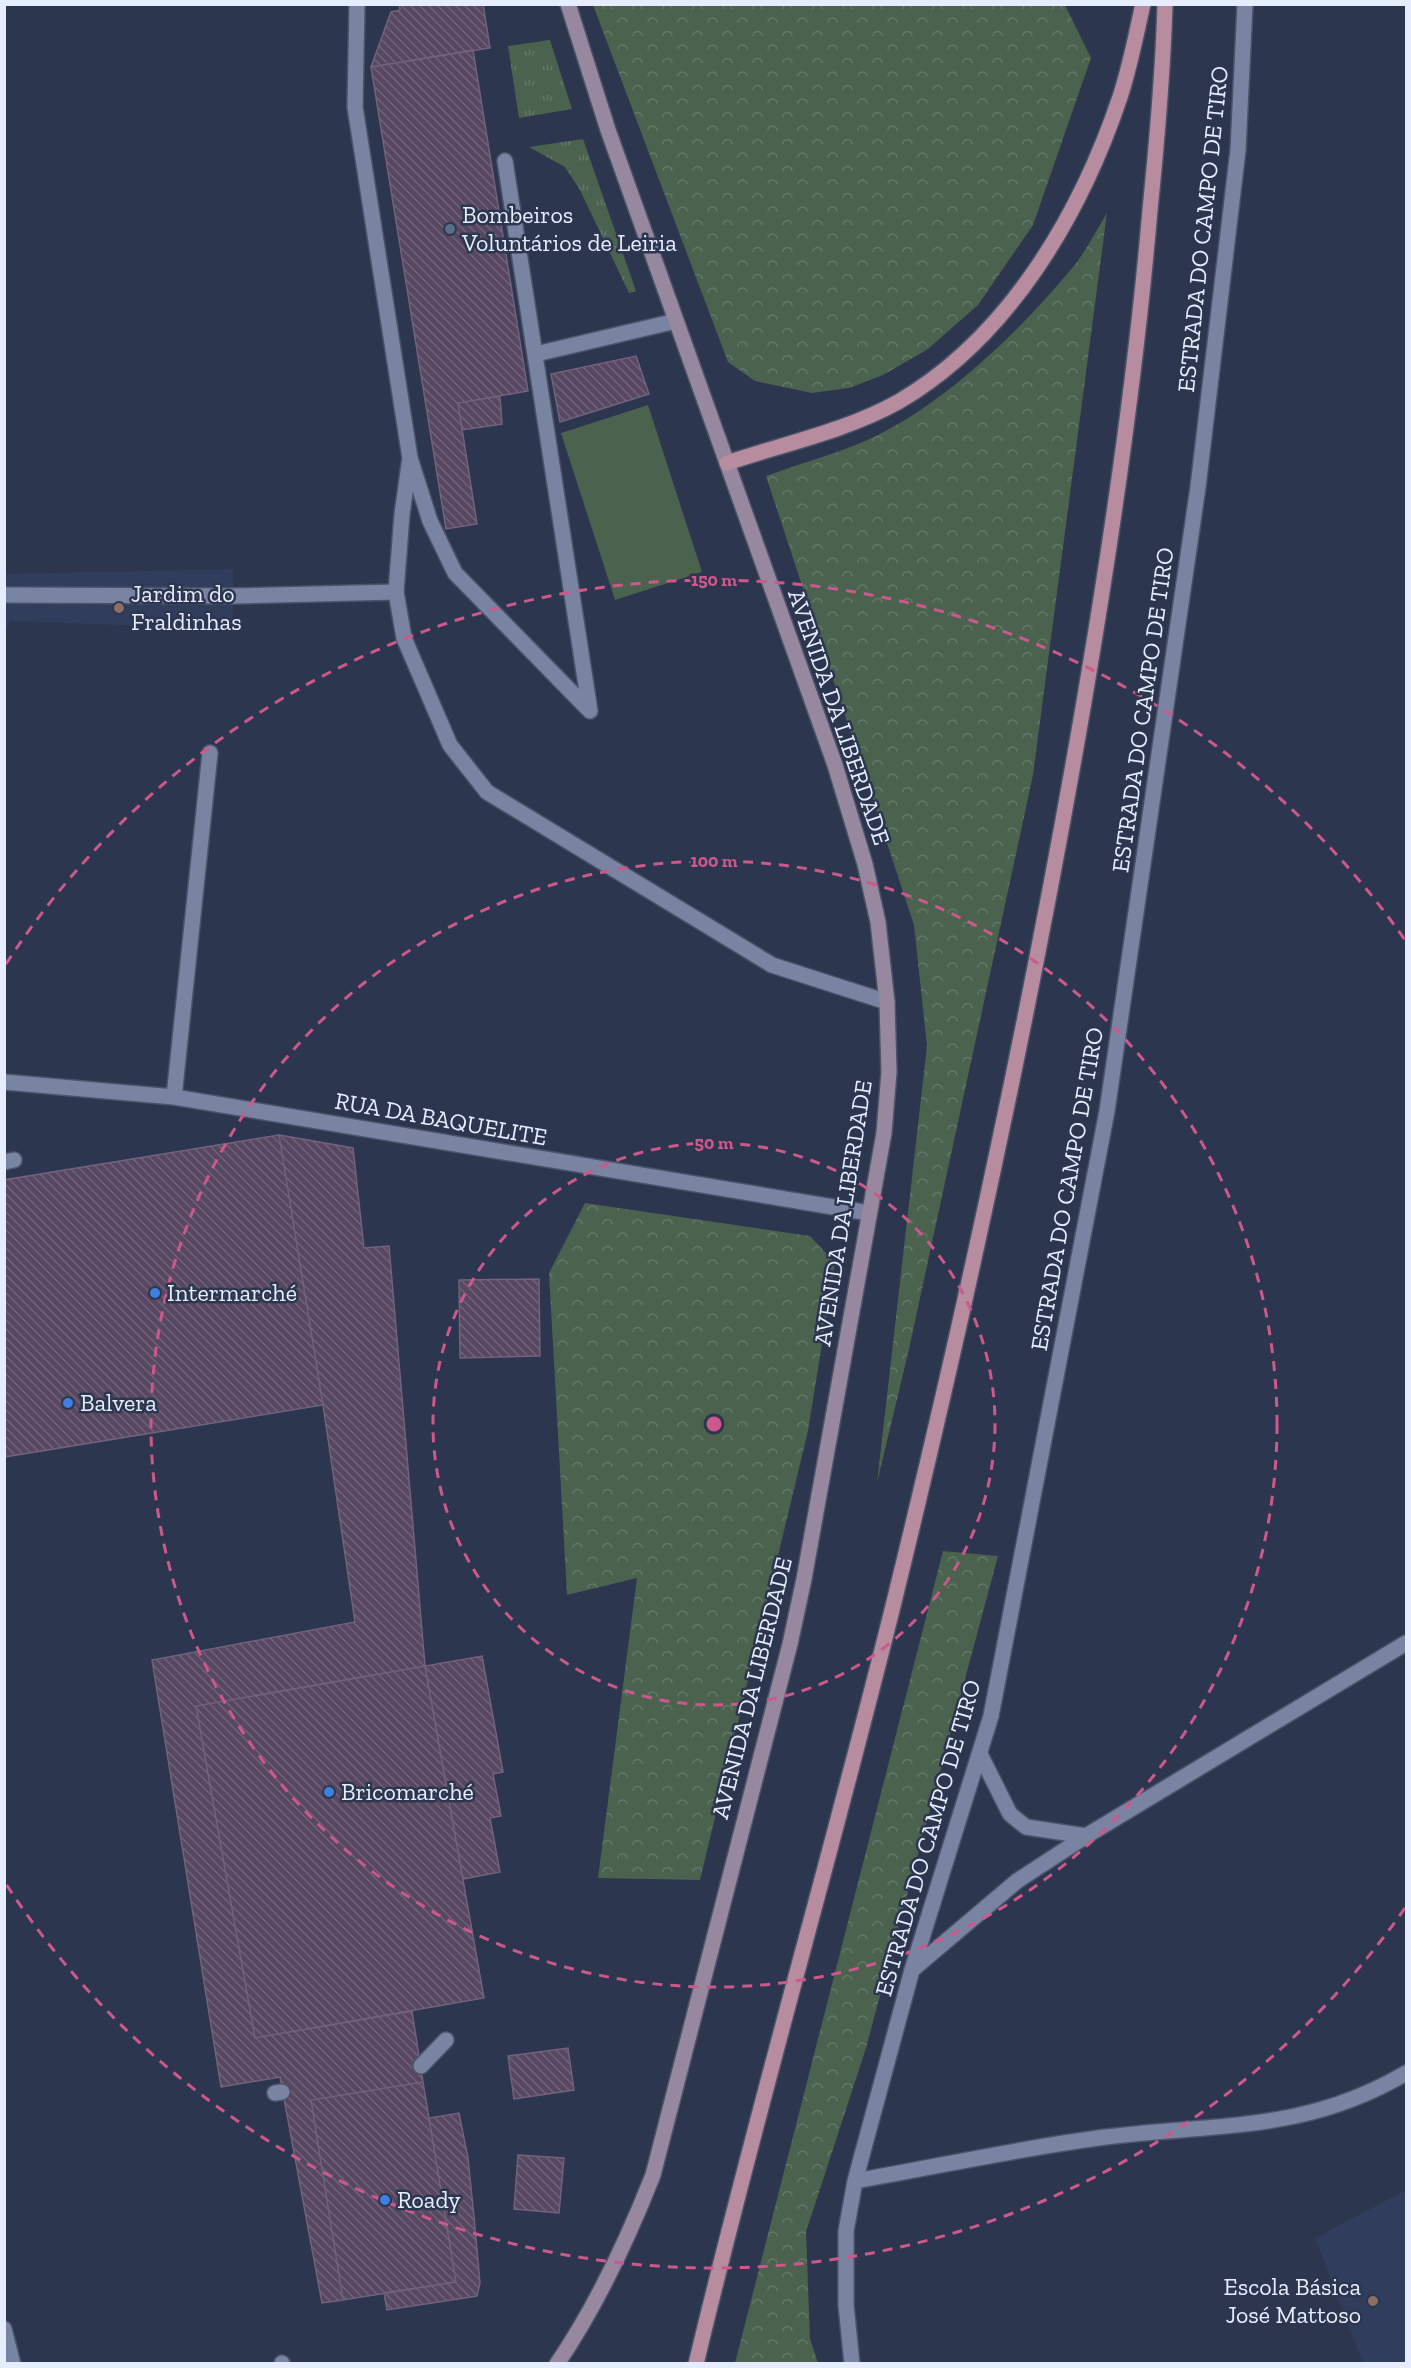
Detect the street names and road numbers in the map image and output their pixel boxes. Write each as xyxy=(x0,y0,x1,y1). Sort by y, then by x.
street label: ESTRADA DO CAMPO DE TIRO xyxy=(1171,64,1234,394)
street label: ESTRADA DO CAMPO DE TIRO xyxy=(1105,546,1180,874)
street label: AVENIDA DA LIBERDADE xyxy=(782,585,897,849)
street label: ESTRADA DO CAMPO DE TIRO xyxy=(1024,1025,1109,1353)
street label: AVENIDA DA LIBERDADE xyxy=(807,1078,878,1348)
street label: RUA DA BAQUELITE xyxy=(333,1086,549,1151)
street label: AVENIDA DA LIBERDADE xyxy=(705,1554,798,1822)
street label: ESTRADA DO CAMPO DE TIRO xyxy=(868,1676,987,1999)

